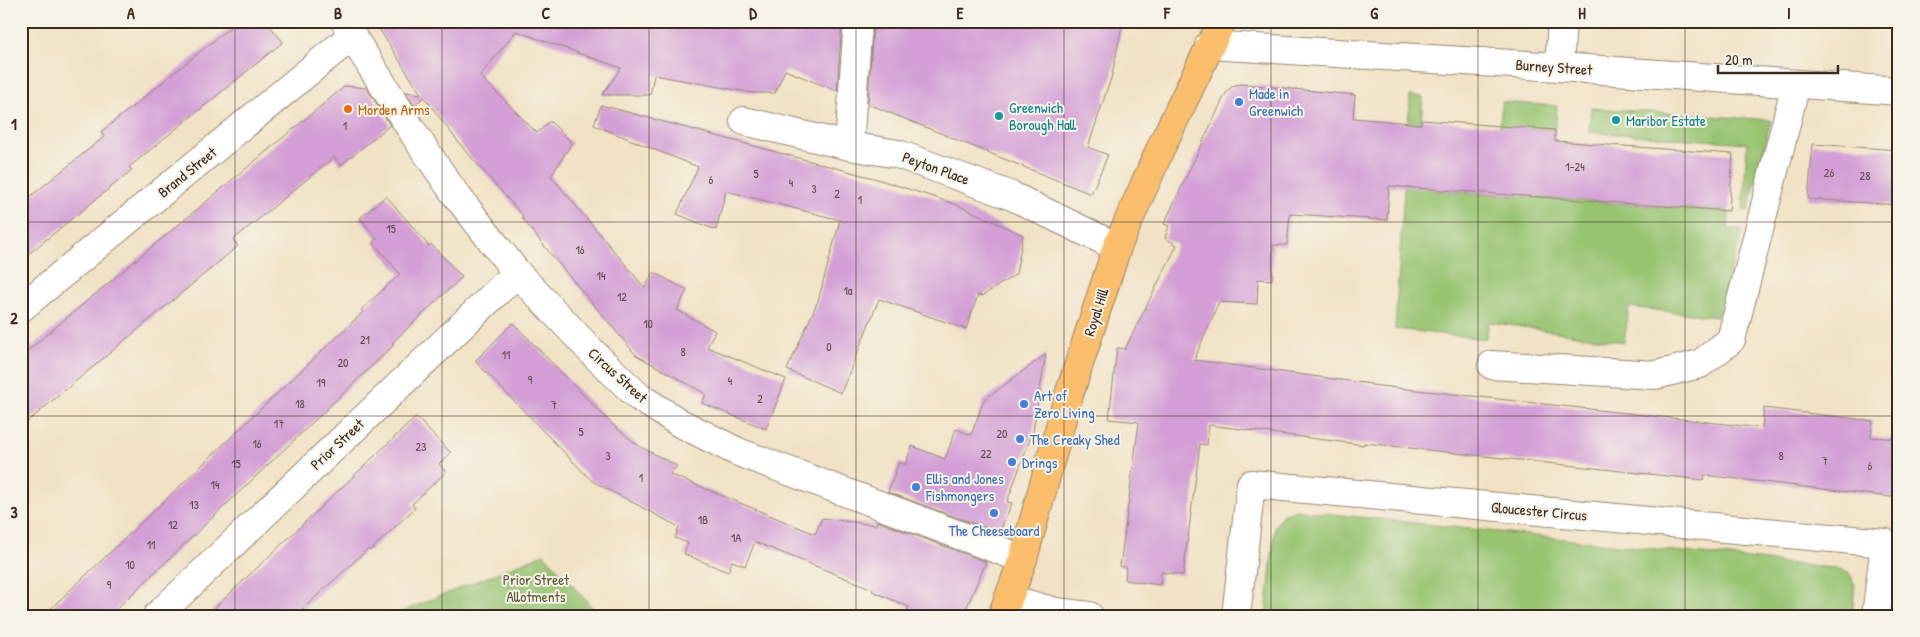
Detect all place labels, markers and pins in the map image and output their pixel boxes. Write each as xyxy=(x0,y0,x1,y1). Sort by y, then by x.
place label: Made in Greenwich xyxy=(1249,83,1303,121)
marker: Made in Greenwich xyxy=(1233,96,1245,108)
place label: Greenwich Borough Hall xyxy=(1009,97,1077,135)
place label: Morden Arms xyxy=(358,99,430,120)
marker: Morden Arms xyxy=(342,103,354,115)
marker: Greenwich Borough Hall xyxy=(993,110,1005,122)
place label: Maribor Estate xyxy=(1626,110,1706,131)
marker: Maribor Estate xyxy=(1610,114,1622,126)
place label: Art of Zero Living xyxy=(1034,385,1095,423)
marker: Art of Zero Living xyxy=(1018,398,1030,410)
place label: The Creaky Shed xyxy=(1030,429,1120,450)
marker: The Creaky Shed xyxy=(1014,433,1026,445)
place label: Drings xyxy=(1022,452,1058,473)
marker: Drings xyxy=(1006,456,1018,468)
place label: Ellis and Jones Fishmongers xyxy=(925,468,1004,506)
marker: Ellis and Jones Fishmongers xyxy=(910,481,922,493)
marker: The Cheeseboard xyxy=(988,507,1000,519)
place label: The Cheeseboard xyxy=(949,520,1039,541)

